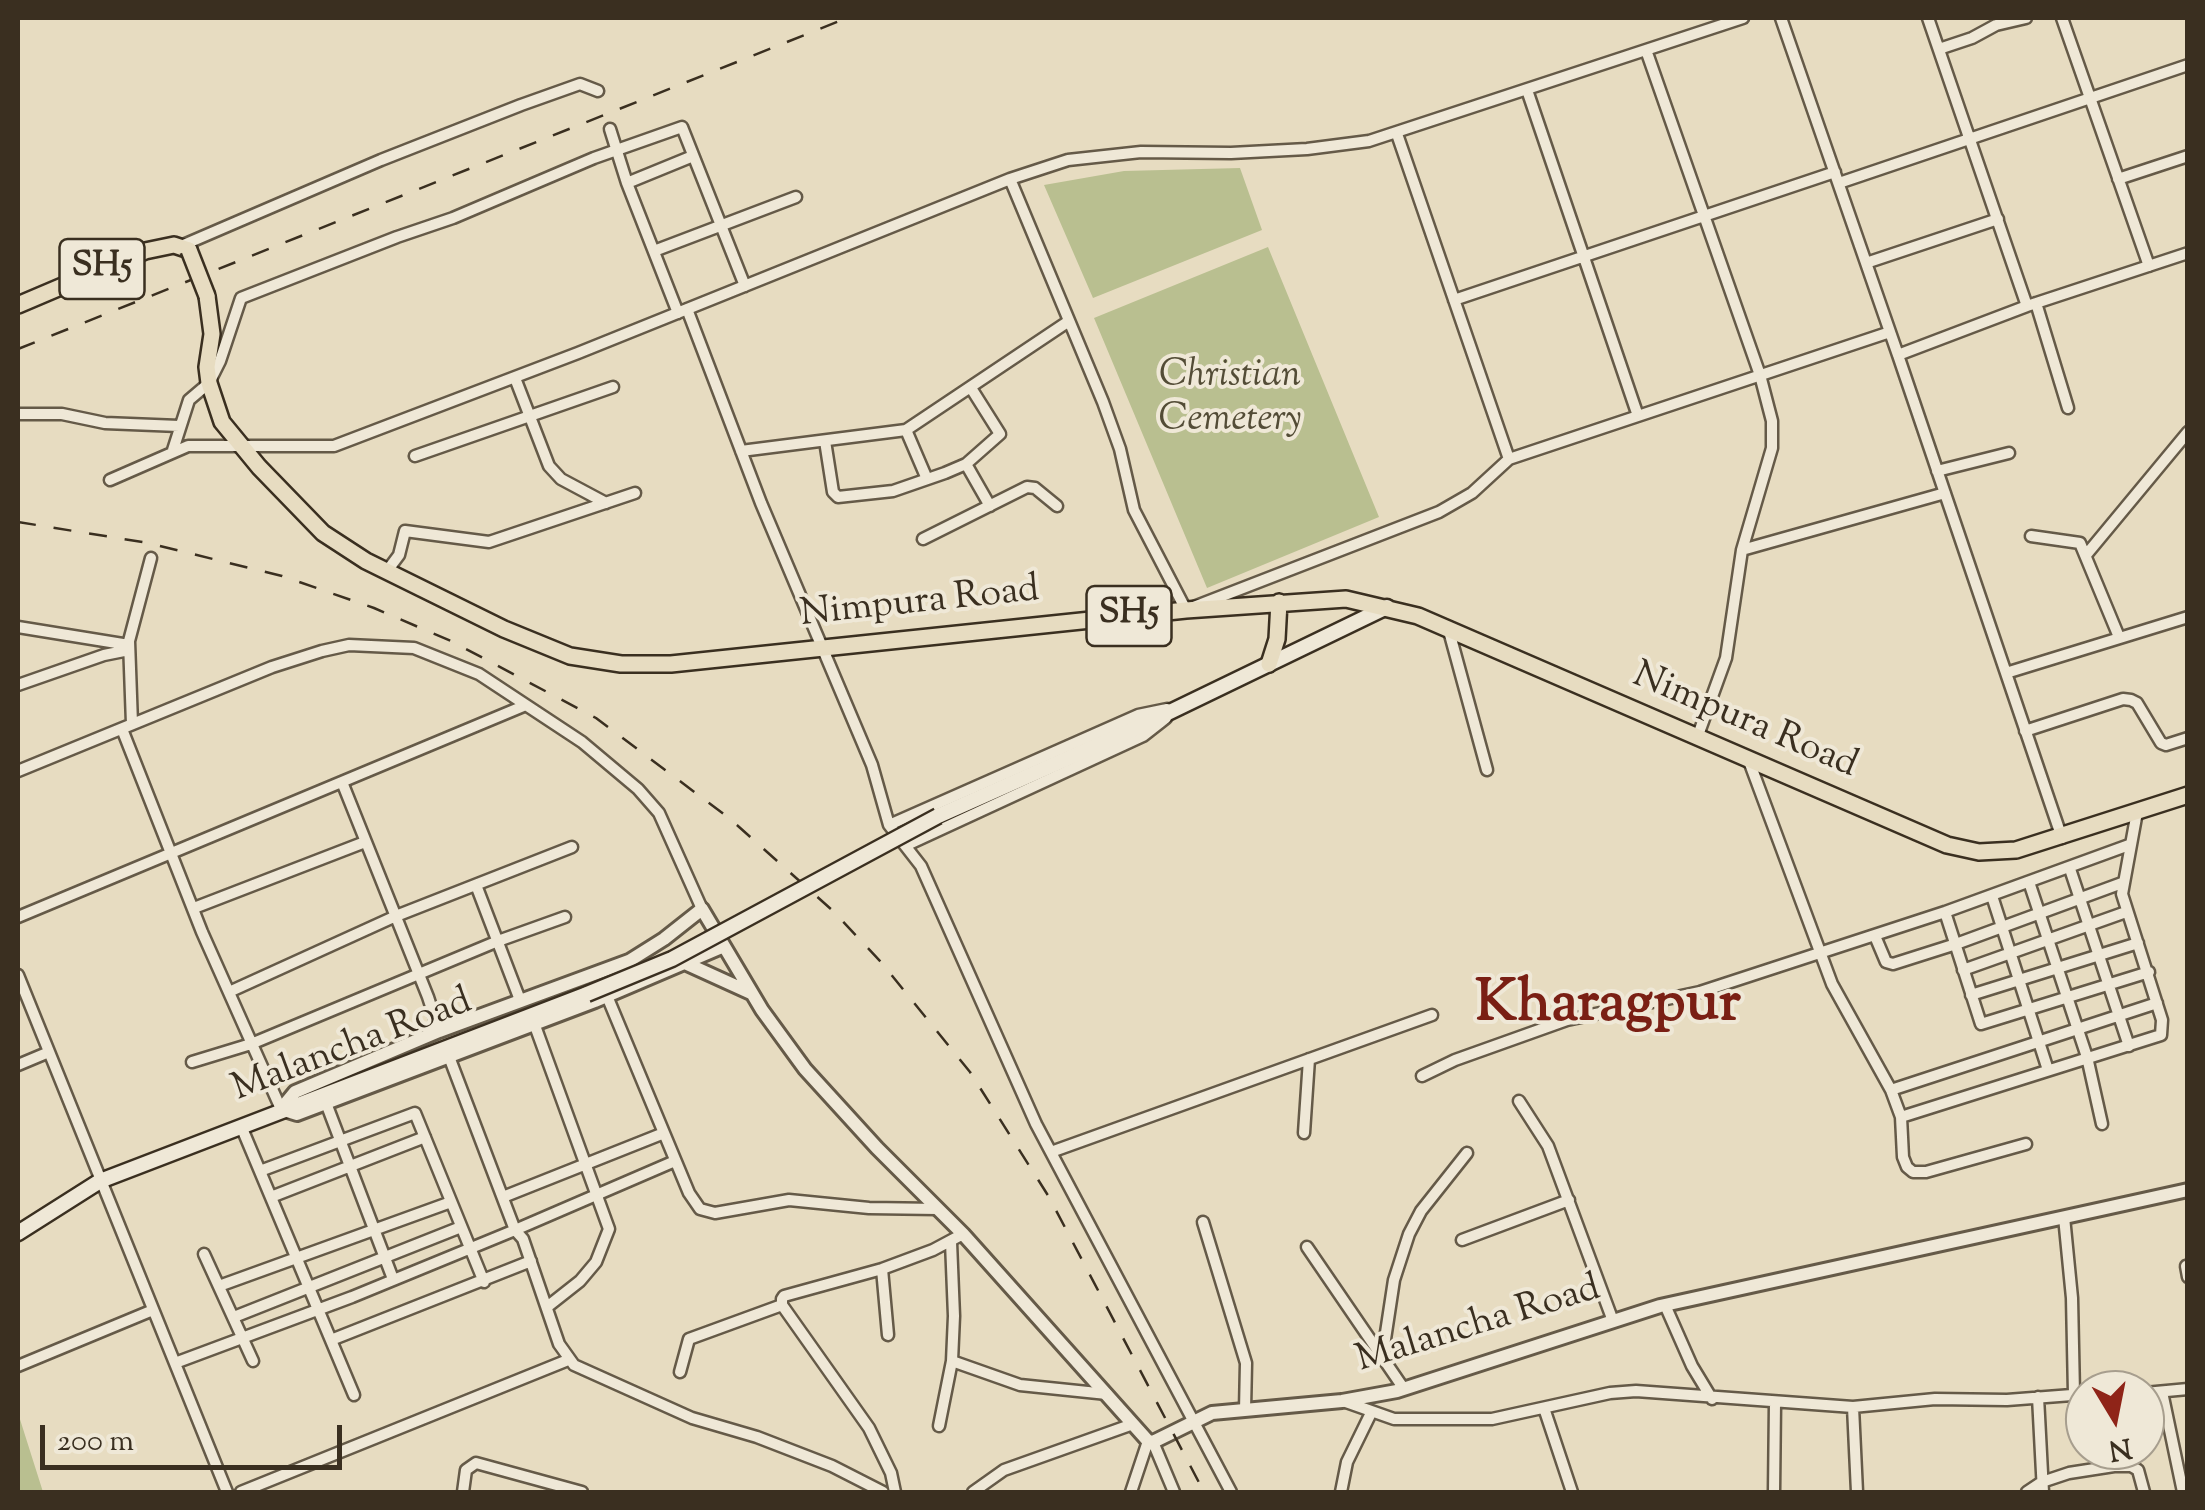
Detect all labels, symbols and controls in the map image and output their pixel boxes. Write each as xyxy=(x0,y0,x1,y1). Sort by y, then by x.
road number: SH5 xyxy=(59,239,144,299)
park label: Christian Cemetery xyxy=(1159,356,1301,446)
street label: Nimpura Road xyxy=(798,570,1042,640)
road number: SH5 xyxy=(1086,586,1172,646)
street label: Nimpura Road xyxy=(1625,655,1863,791)
district label: Kharagpur xyxy=(1475,974,1741,1044)
street label: Malancha Road xyxy=(227,981,479,1115)
street label: Malancha Road xyxy=(1351,1268,1607,1386)
north arrow xyxy=(2065,1370,2165,1470)
scale bar xyxy=(45,1405,348,1467)
text: 200 m xyxy=(57,1421,134,1464)
text: N xyxy=(2105,1426,2134,1469)

